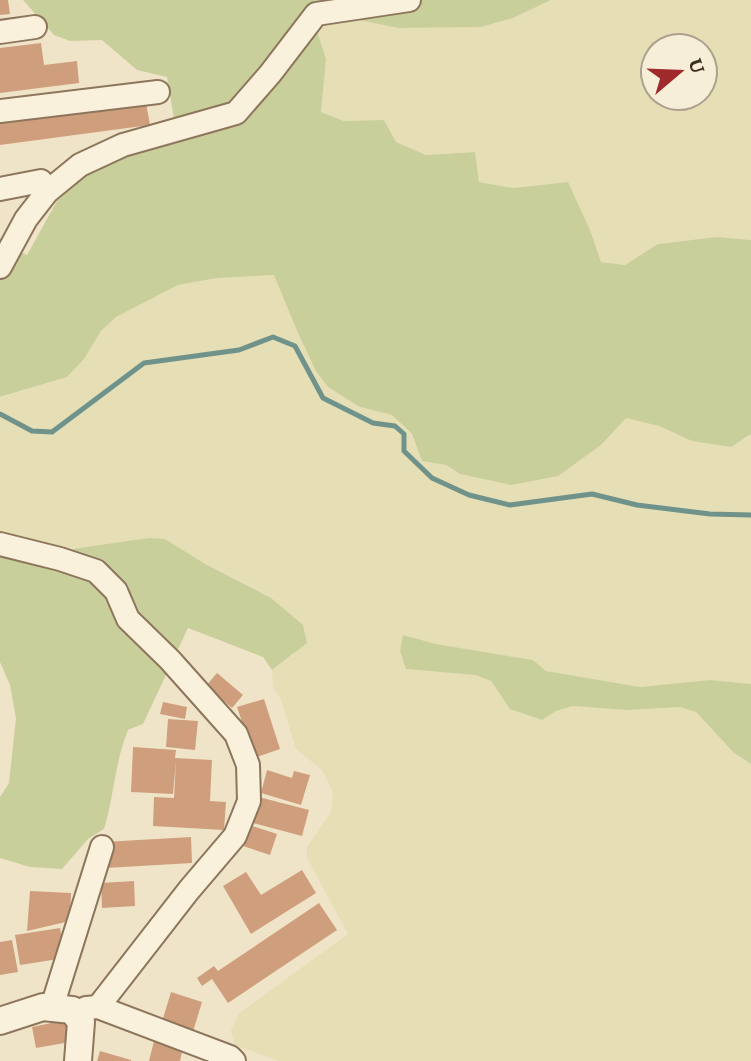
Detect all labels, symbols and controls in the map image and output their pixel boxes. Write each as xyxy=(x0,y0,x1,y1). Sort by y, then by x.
north arrow xyxy=(639,32,719,112)
text: U xyxy=(683,54,712,77)

